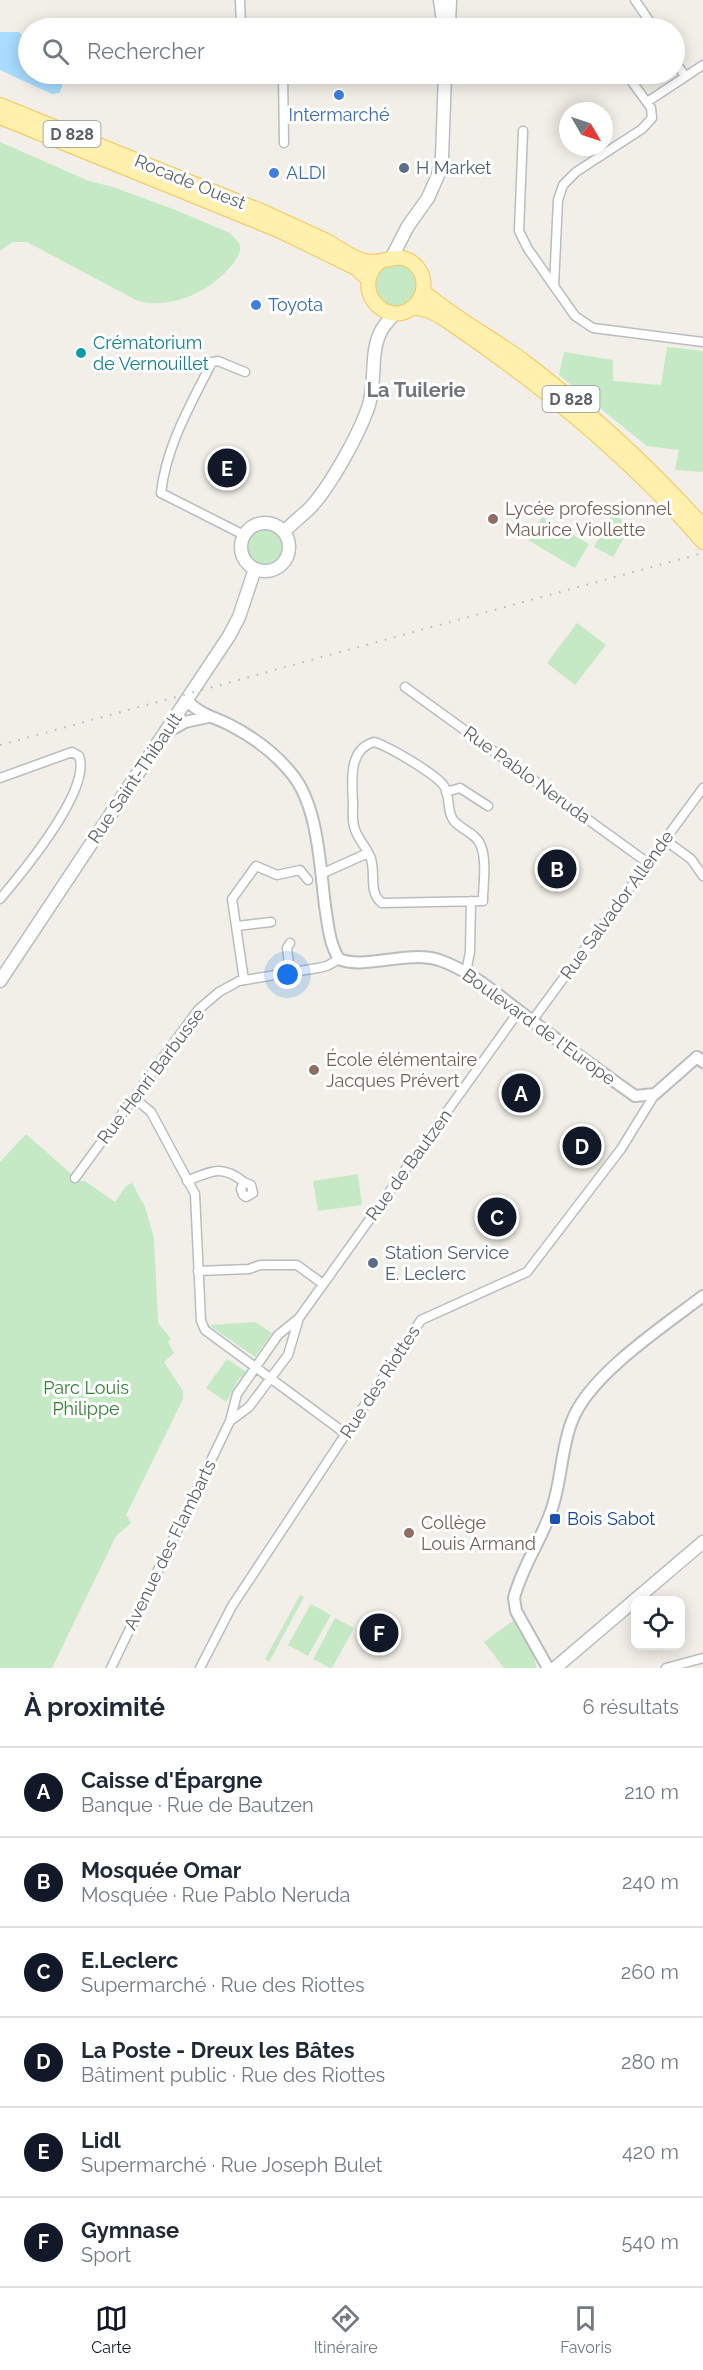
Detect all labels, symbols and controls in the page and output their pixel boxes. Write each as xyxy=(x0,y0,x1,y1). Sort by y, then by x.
search box xyxy=(18,18,685,84)
icon: search xyxy=(39,35,72,68)
text: Rechercher xyxy=(87,38,205,64)
marker: Intermarché xyxy=(332,88,346,102)
north arrow xyxy=(559,102,613,156)
place label: Intermarché xyxy=(289,104,390,125)
road number: D 828 xyxy=(44,121,100,147)
street label: Rocade Ouest xyxy=(132,150,249,213)
place label: H Market xyxy=(416,157,491,178)
marker: H Market xyxy=(397,161,411,175)
place label: ALDI xyxy=(286,162,326,183)
marker: ALDI xyxy=(267,166,281,180)
place label: Toyota xyxy=(268,294,323,315)
marker: Toyota xyxy=(249,298,263,312)
place label: Crématorium de Vernouillet xyxy=(93,332,209,374)
marker: Crématorium de Vernouillet xyxy=(74,346,88,360)
district label: La Tuilerie xyxy=(366,378,466,402)
road number: D 828 xyxy=(542,386,600,412)
pin: E xyxy=(208,446,246,490)
place label: Lycée professionnel Maurice Viollette xyxy=(505,498,671,540)
marker: Lycée professionnel Maurice Viollette xyxy=(486,512,500,526)
street label: Rue Saint-Thibault xyxy=(83,708,186,847)
street label: Rue Pablo Neruda xyxy=(460,721,595,828)
street label: Rue Salvador Allende xyxy=(556,826,678,983)
pin: B xyxy=(538,846,576,892)
your location xyxy=(273,960,302,989)
street label: Boulevard de l'Europe xyxy=(459,964,620,1089)
street label: Rue Henri Barbusse xyxy=(93,1003,209,1148)
place label: École élémentaire Jacques Prévert xyxy=(326,1048,478,1091)
marker: École élémentaire Jacques Prévert xyxy=(307,1063,321,1077)
pin: A xyxy=(502,1070,540,1116)
street label: Rue de Bautzen xyxy=(361,1105,456,1224)
pin: D xyxy=(562,1124,602,1168)
pin: C xyxy=(478,1194,516,1240)
place label: Station Service E. Leclerc xyxy=(385,1242,509,1284)
marker: Station Service E. Leclerc xyxy=(366,1256,380,1270)
street label: Rue des Riottes xyxy=(335,1321,424,1442)
park label: Parc Louis Philippe xyxy=(43,1377,129,1419)
street label: Avenue des Flambarts xyxy=(119,1456,220,1633)
place label: Bois Sabot xyxy=(567,1508,655,1529)
place label: Collège Louis Armand xyxy=(421,1512,536,1554)
marker: Bois Sabot xyxy=(548,1512,562,1526)
marker: Collège Louis Armand xyxy=(402,1526,416,1540)
map controls xyxy=(631,1596,685,1650)
button: locate xyxy=(631,1596,685,1650)
pin: F xyxy=(360,1610,398,1656)
text: À proximité xyxy=(24,1692,165,1722)
text: 6 résultats xyxy=(583,1695,679,1719)
text: Caisse d'Épargne xyxy=(81,1767,262,1793)
text: A xyxy=(37,1780,50,1804)
text: 210 m xyxy=(624,1780,679,1804)
text: Banque · Rue de Bautzen xyxy=(81,1793,314,1817)
text: Mosquée Omar xyxy=(81,1857,241,1883)
text: B xyxy=(37,1870,50,1894)
text: 240 m xyxy=(622,1870,679,1894)
text: Mosquée · Rue Pablo Neruda xyxy=(81,1883,351,1907)
text: E.Leclerc xyxy=(81,1947,178,1973)
text: C xyxy=(37,1960,50,1984)
text: 260 m xyxy=(621,1960,679,1984)
text: Supermarché · Rue des Riottes xyxy=(81,1973,365,1997)
text: La Poste - Dreux les Bâtes xyxy=(81,2037,355,2063)
text: D xyxy=(36,2050,51,2074)
text: 280 m xyxy=(621,2050,679,2074)
text: Bâtiment public · Rue des Riottes xyxy=(81,2063,385,2087)
text: Lidl xyxy=(81,2127,121,2153)
text: E xyxy=(37,2140,50,2164)
text: 420 m xyxy=(622,2140,679,2164)
text: Supermarché · Rue Joseph Bulet xyxy=(81,2153,382,2177)
text: Gymnase xyxy=(81,2217,179,2243)
text: F xyxy=(38,2230,49,2254)
text: 540 m xyxy=(621,2230,679,2254)
text: Sport xyxy=(81,2243,131,2267)
tab: Carte xyxy=(91,2302,131,2357)
tab: Itinéraire xyxy=(314,2302,378,2357)
tab: Favoris xyxy=(560,2302,612,2357)

